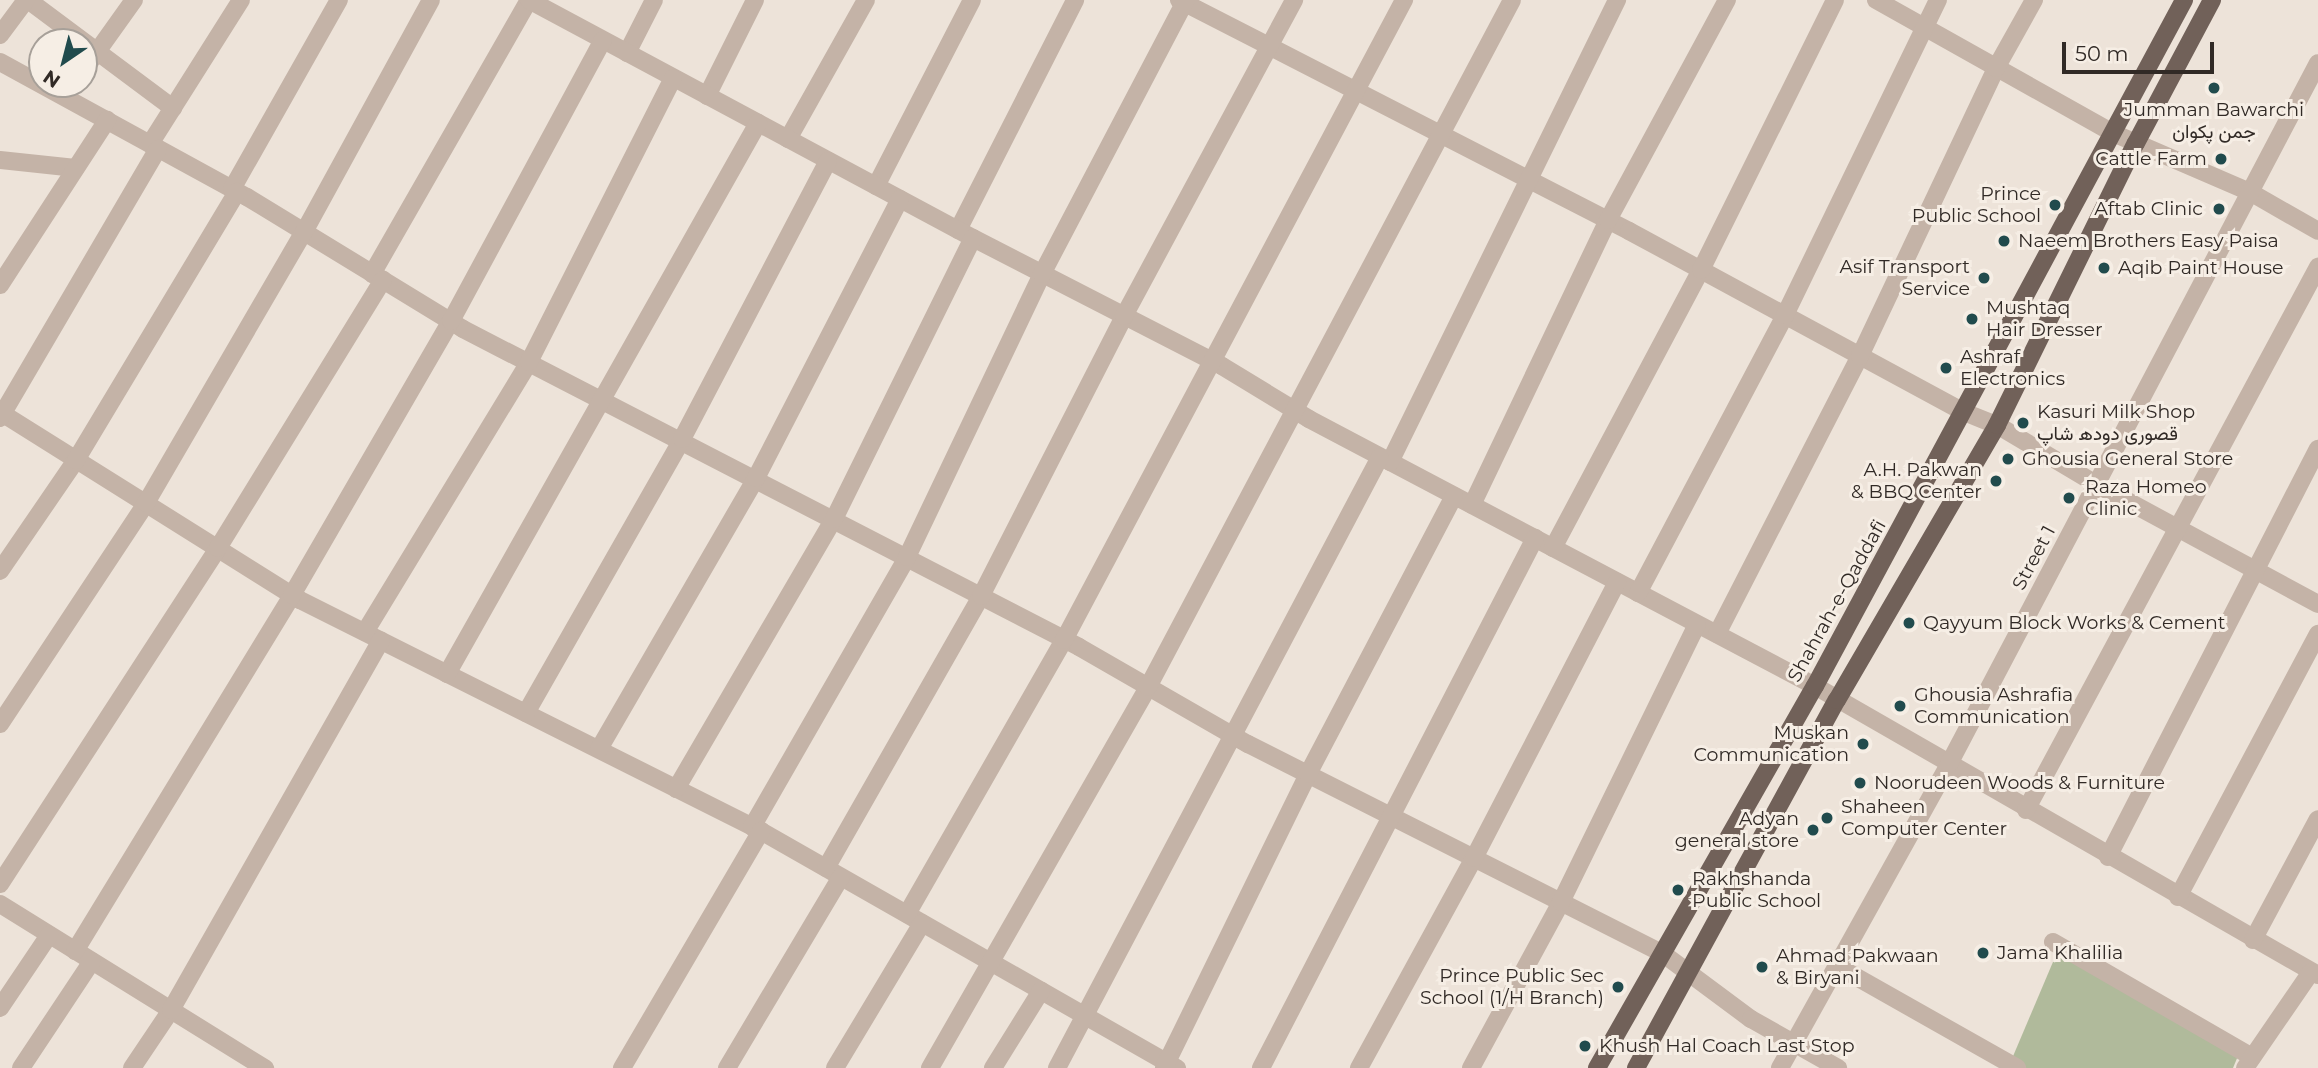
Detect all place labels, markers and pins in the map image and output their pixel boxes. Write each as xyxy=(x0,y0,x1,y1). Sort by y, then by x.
marker: Jumman Bawarchi جمن پکوان xyxy=(2206,80,2222,96)
place label: Jumman Bawarchi جمن پکوان xyxy=(2124,99,2304,143)
place label: Cattle Farm xyxy=(2095,148,2207,170)
marker: Cattle Farm xyxy=(2213,151,2229,167)
place label: Prince Public School xyxy=(1912,183,2041,227)
marker: Prince Public School xyxy=(2047,197,2063,213)
place label: Aftab Clinic xyxy=(2094,198,2203,220)
marker: Aftab Clinic xyxy=(2209,199,2229,219)
place label: Naeem Brothers Easy Paisa xyxy=(2018,230,2279,252)
marker: Naeem Brothers Easy Paisa xyxy=(1996,233,2012,249)
place label: Asif Transport Service xyxy=(1839,256,1970,300)
place label: Aqib Paint House xyxy=(2118,257,2283,279)
marker: Aqib Paint House xyxy=(2096,260,2112,276)
marker: Asif Transport Service xyxy=(1976,270,1992,286)
place label: Mushtaq Hair Dresser xyxy=(1986,297,2103,341)
marker: Mushtaq Hair Dresser xyxy=(1964,311,1980,327)
place label: Ashraf Electronics xyxy=(1960,346,2065,390)
marker: Ashraf Electronics xyxy=(1938,360,1954,376)
place label: Kasuri Milk Shop قصوری دودھ شاپ xyxy=(2037,401,2195,445)
marker: Kasuri Milk Shop قصوری دودھ شاپ xyxy=(2015,415,2031,431)
place label: Ghousia General Store xyxy=(2022,448,2233,470)
marker: Ghousia General Store xyxy=(2000,451,2016,467)
place label: A.H. Pakwan & BBQ Center xyxy=(1851,459,1982,503)
marker: A.H. Pakwan & BBQ Center xyxy=(1988,473,2004,489)
place label: Raza Homeo Clinic xyxy=(2085,476,2207,520)
marker: Raza Homeo Clinic xyxy=(2059,488,2079,508)
place label: Qayyum Block Works & Cement xyxy=(1923,612,2226,634)
marker: Qayyum Block Works & Cement xyxy=(1901,615,1917,631)
place label: Ghousia Ashrafia Communication xyxy=(1914,684,2073,728)
marker: Ghousia Ashrafia Communication xyxy=(1892,698,1908,714)
place label: Muskan Communication xyxy=(1694,722,1849,766)
marker: Muskan Communication xyxy=(1855,736,1871,752)
place label: Noorudeen Woods & Furniture xyxy=(1874,772,2165,794)
marker: Noorudeen Woods & Furniture xyxy=(1852,775,1868,791)
place label: Shaheen Computer Center xyxy=(1841,796,2007,840)
place label: Adyan general store xyxy=(1675,808,1799,852)
marker: Shaheen Computer Center xyxy=(1819,810,1835,826)
marker: Adyan general store xyxy=(1805,822,1821,838)
place label: Rakhshanda Public School xyxy=(1692,868,1821,912)
marker: Rakhshanda Public School xyxy=(1670,882,1686,898)
place label: Jama Khalilia xyxy=(1997,942,2123,964)
place label: Ahmad Pakwaan & Biryani xyxy=(1776,945,1939,989)
marker: Jama Khalilia xyxy=(1975,945,1991,961)
marker: Ahmad Pakwaan & Biryani xyxy=(1754,959,1770,975)
place label: Prince Public Sec School (1/H Branch) xyxy=(1420,965,1604,1009)
marker: Prince Public Sec School (1/H Branch) xyxy=(1610,979,1626,995)
place label: Khush Hal Coach Last Stop xyxy=(1599,1035,1855,1057)
marker: Khush Hal Coach Last Stop xyxy=(1577,1038,1593,1054)

